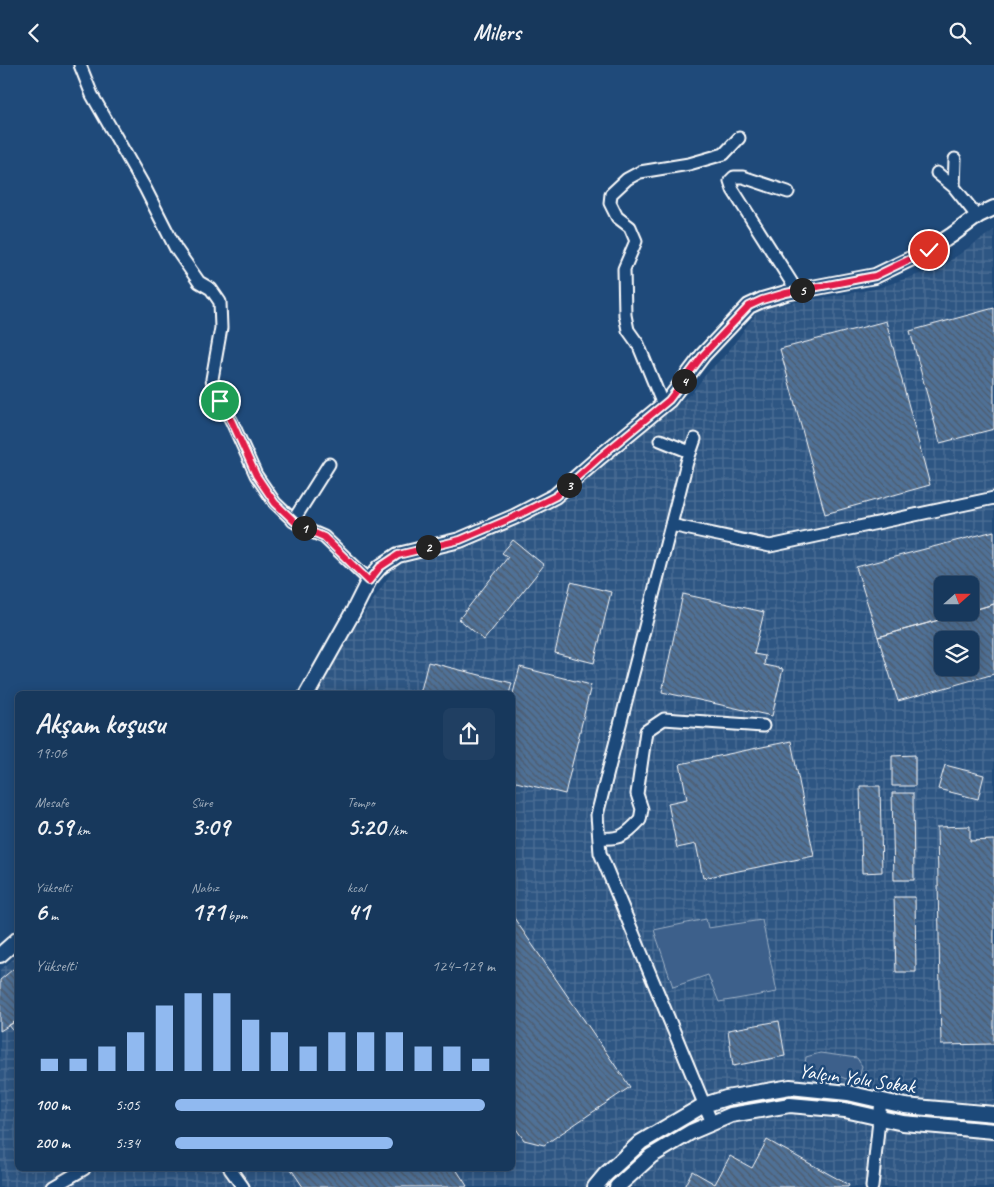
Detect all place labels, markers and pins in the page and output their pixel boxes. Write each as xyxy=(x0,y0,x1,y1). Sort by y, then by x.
pin xyxy=(908,229,950,271)
pin: 5 xyxy=(790,277,814,303)
pin: 4 xyxy=(672,369,696,393)
pin xyxy=(199,380,241,422)
pin: 3 xyxy=(556,473,582,497)
pin: 1 xyxy=(292,515,316,541)
pin: 2 xyxy=(416,535,440,559)

